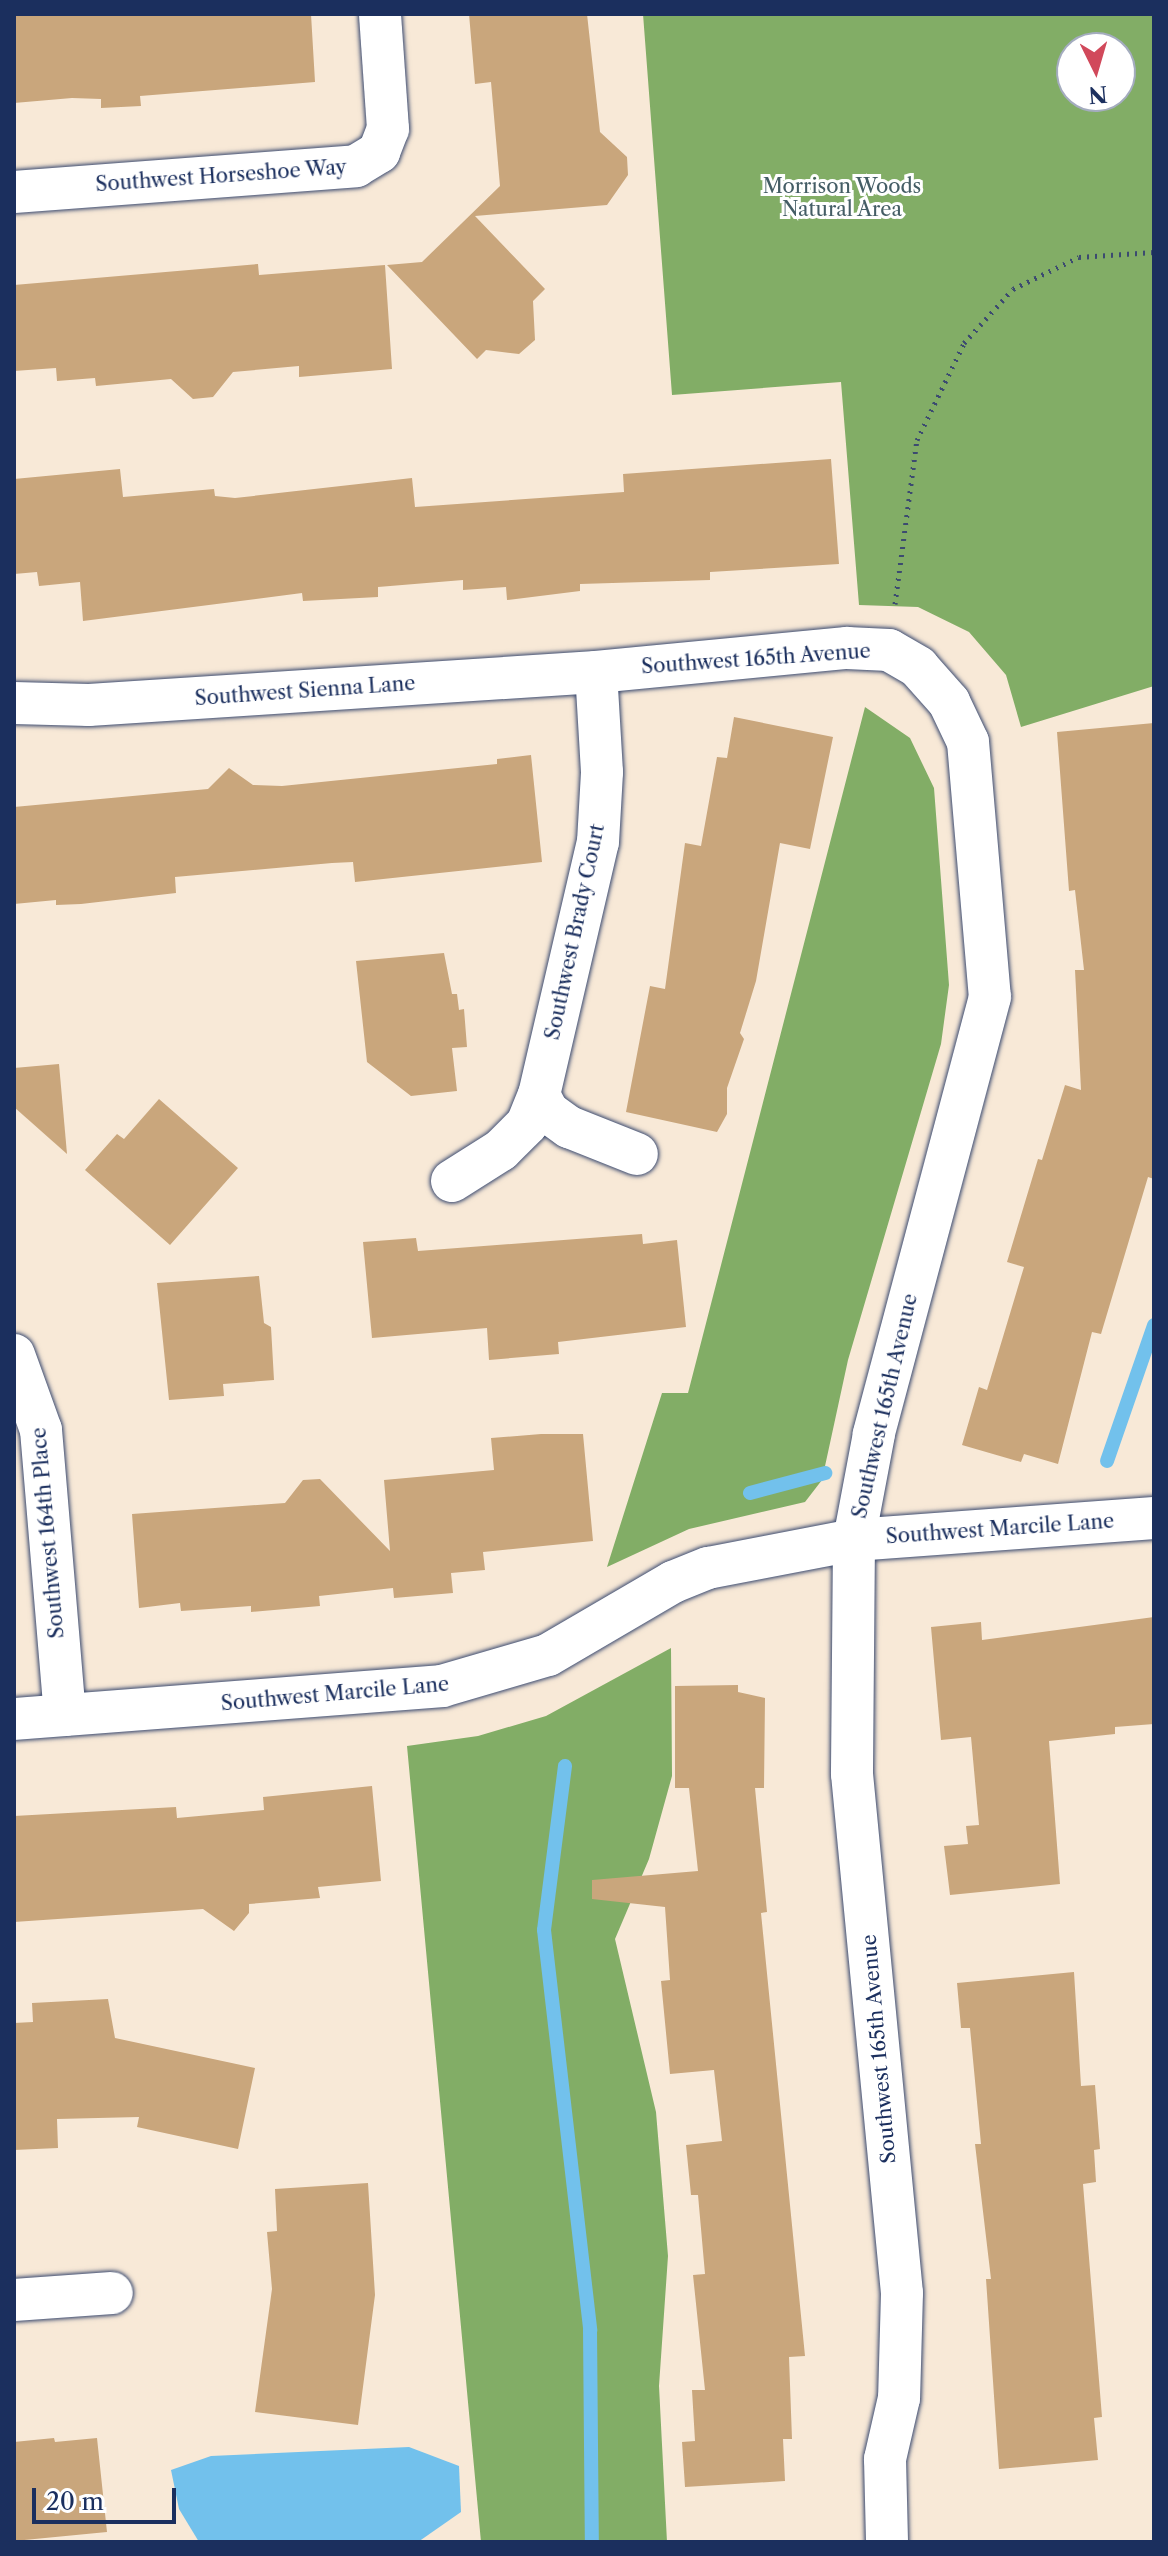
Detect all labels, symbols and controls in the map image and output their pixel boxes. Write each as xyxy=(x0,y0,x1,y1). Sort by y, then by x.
north arrow xyxy=(1056,32,1136,112)
text: N xyxy=(1087,80,1109,109)
street label: Southwest Horseshoe Way xyxy=(94,155,348,197)
park label: Morrison Woods Natural Area xyxy=(762,174,922,221)
street label: Southwest 165th Avenue xyxy=(640,639,872,679)
street label: Southwest Sienna Lane xyxy=(194,671,416,711)
street label: Southwest Brady Court xyxy=(540,822,610,1042)
street label: Southwest 165th Avenue xyxy=(847,1291,923,1521)
street label: Southwest 164th Place xyxy=(27,1426,69,1640)
street label: Southwest Marcile Lane xyxy=(885,1509,1115,1549)
street label: Southwest Marcile Lane xyxy=(220,1672,450,1716)
street label: Southwest 165th Avenue xyxy=(857,1933,901,2165)
scale bar xyxy=(36,2472,180,2522)
text: 20 m xyxy=(46,2487,104,2516)

